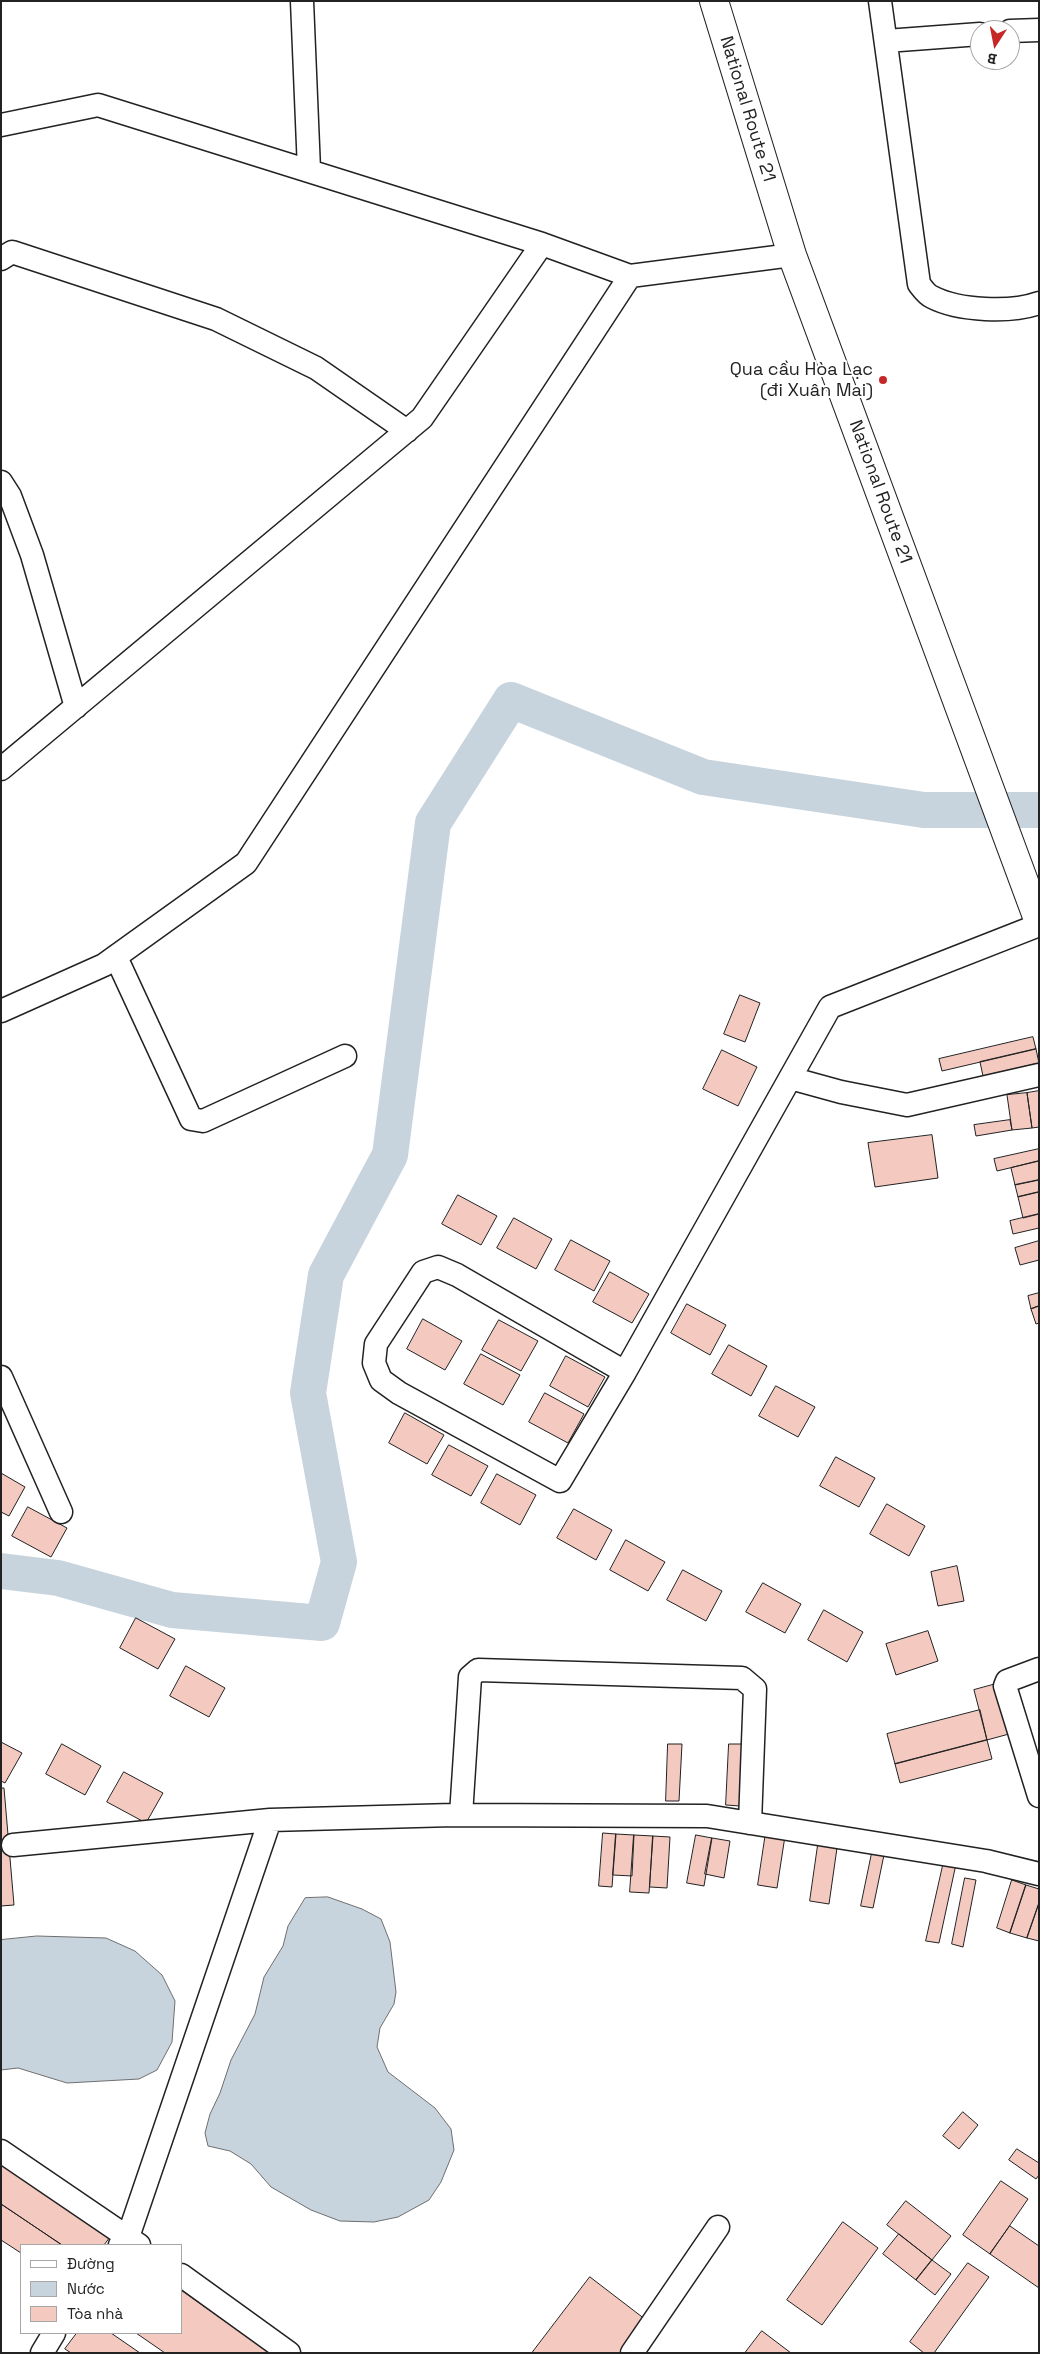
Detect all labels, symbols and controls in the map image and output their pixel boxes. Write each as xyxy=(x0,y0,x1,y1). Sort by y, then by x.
north arrow xyxy=(970,20,1020,70)
street label: National Route 21 xyxy=(715,34,779,184)
text: B xyxy=(986,49,999,68)
place label: Qua cầu Hòa Lạc (đi Xuân Mai) xyxy=(730,359,873,402)
marker: Qua cầu Hòa Lạc (đi Xuân Mai) xyxy=(877,374,889,386)
street label: National Route 21 xyxy=(844,417,916,567)
legend xyxy=(20,2244,182,2334)
text: Đường xyxy=(67,2254,115,2273)
text: Nước xyxy=(67,2279,105,2298)
text: Tòa nhà xyxy=(67,2304,123,2323)

